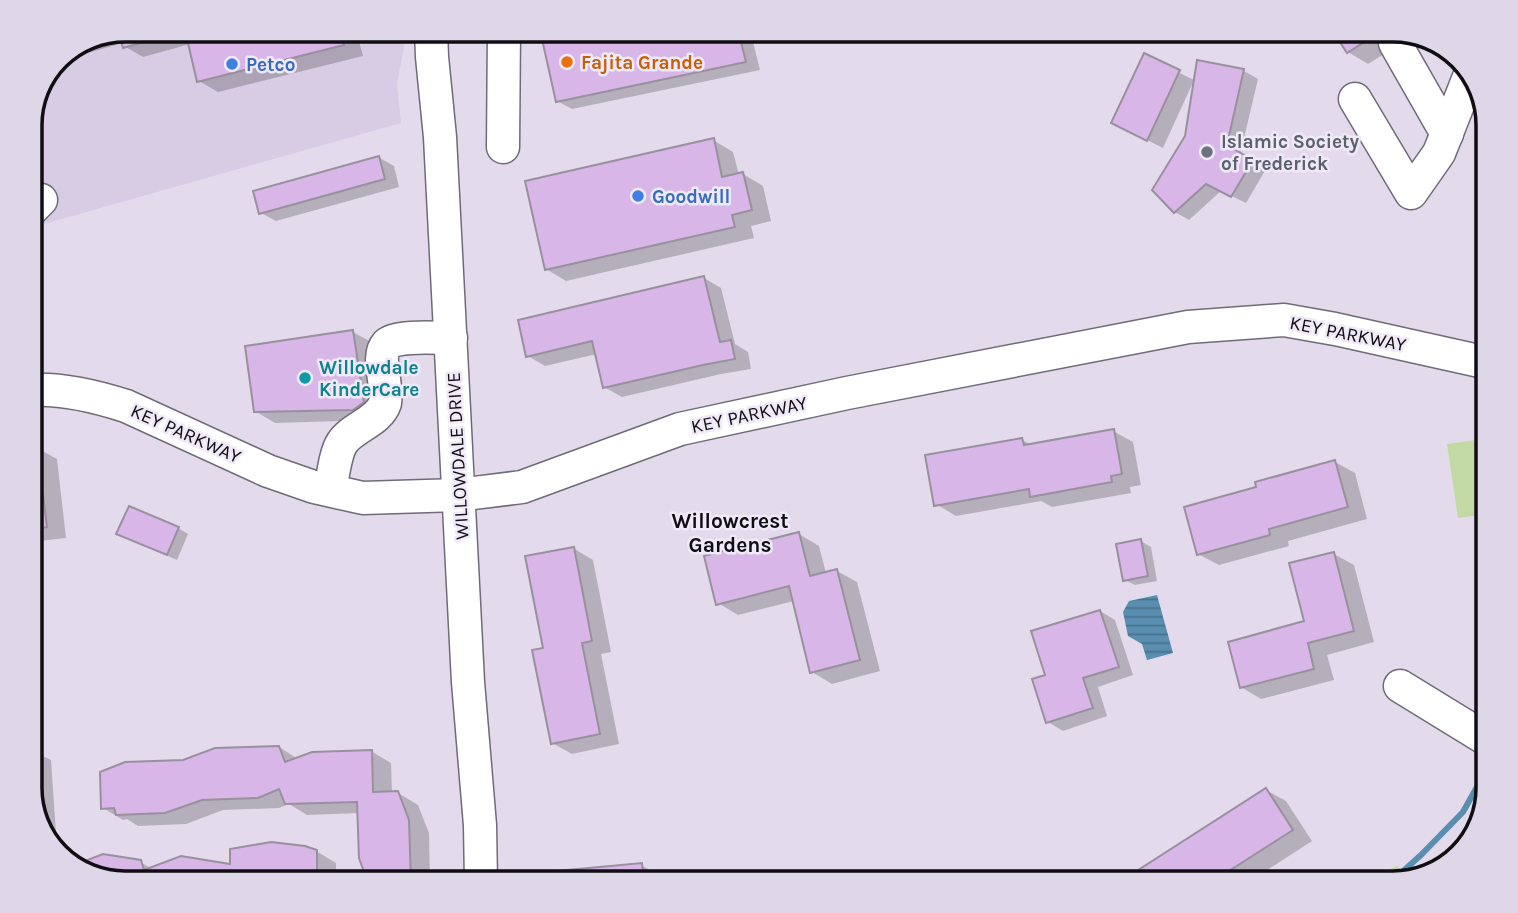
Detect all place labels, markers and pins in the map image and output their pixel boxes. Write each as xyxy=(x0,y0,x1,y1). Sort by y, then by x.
place label: Fajita Grande xyxy=(581,52,703,74)
place label: Petco xyxy=(246,54,295,76)
marker: Fajita Grande xyxy=(559,54,575,70)
marker: Petco xyxy=(224,56,240,72)
place label: Islamic Society of Frederick xyxy=(1221,131,1360,175)
marker: Islamic Society of Frederick xyxy=(1199,144,1215,160)
place label: Goodwill xyxy=(652,186,730,208)
marker: Goodwill xyxy=(630,188,646,204)
place label: Willowdale KinderCare xyxy=(319,357,419,401)
marker: Willowdale KinderCare xyxy=(297,370,313,386)

